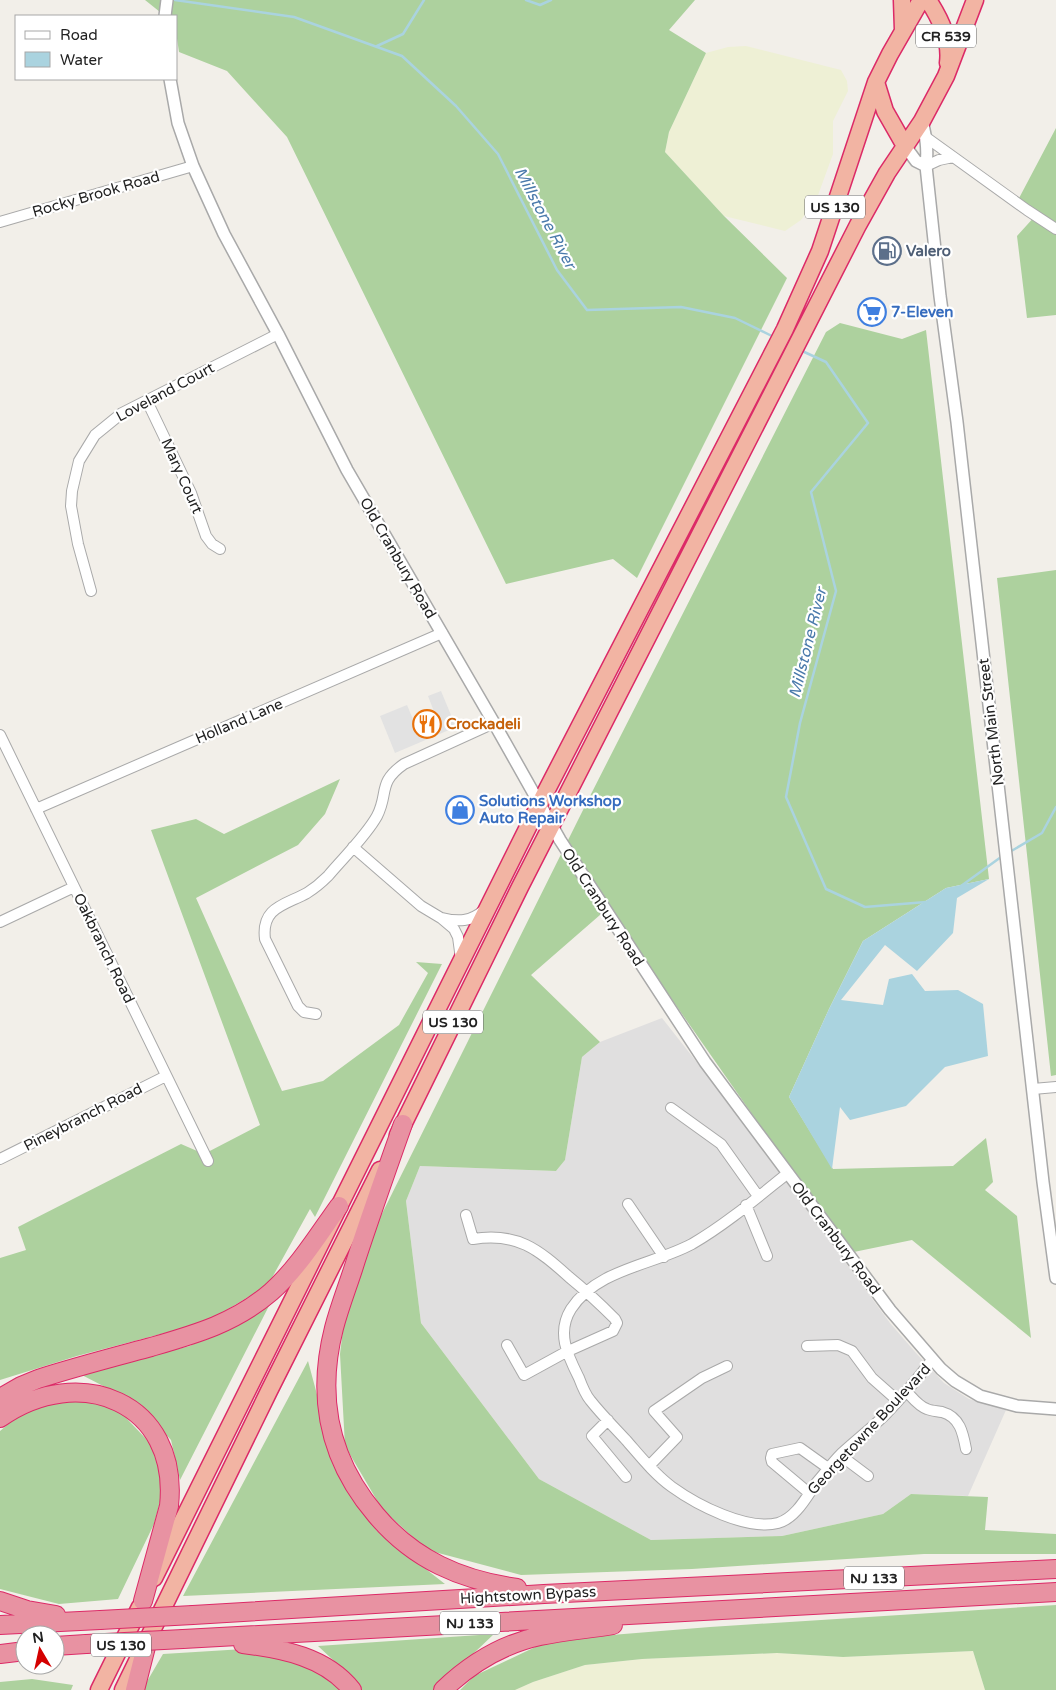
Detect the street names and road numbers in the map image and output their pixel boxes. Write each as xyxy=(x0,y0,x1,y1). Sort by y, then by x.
road number: CR 539 xyxy=(916,24,976,48)
street label: Rocky Brook Road xyxy=(30,167,162,221)
road number: US 130 xyxy=(805,196,865,218)
street label: Loveland Court xyxy=(113,358,217,425)
street label: Mary Court xyxy=(157,436,207,517)
street label: Old Cranbury Road xyxy=(356,494,440,622)
street label: North Main Street xyxy=(974,657,1008,787)
street label: Holland Lane xyxy=(193,694,285,748)
street label: Old Cranbury Road xyxy=(558,845,648,969)
street label: Oakbranch Road xyxy=(70,890,138,1006)
road number: US 130 xyxy=(423,1010,483,1034)
street label: Pineybranch Road xyxy=(21,1079,145,1155)
street label: Old Cranbury Road xyxy=(788,1178,884,1298)
street label: Georgetowne Boulevard xyxy=(804,1360,934,1498)
road number: NJ 133 xyxy=(844,1566,904,1590)
street label: Hightstown Bypass xyxy=(459,1582,597,1608)
road number: NJ 133 xyxy=(440,1612,500,1635)
road number: US 130 xyxy=(91,1634,151,1656)

